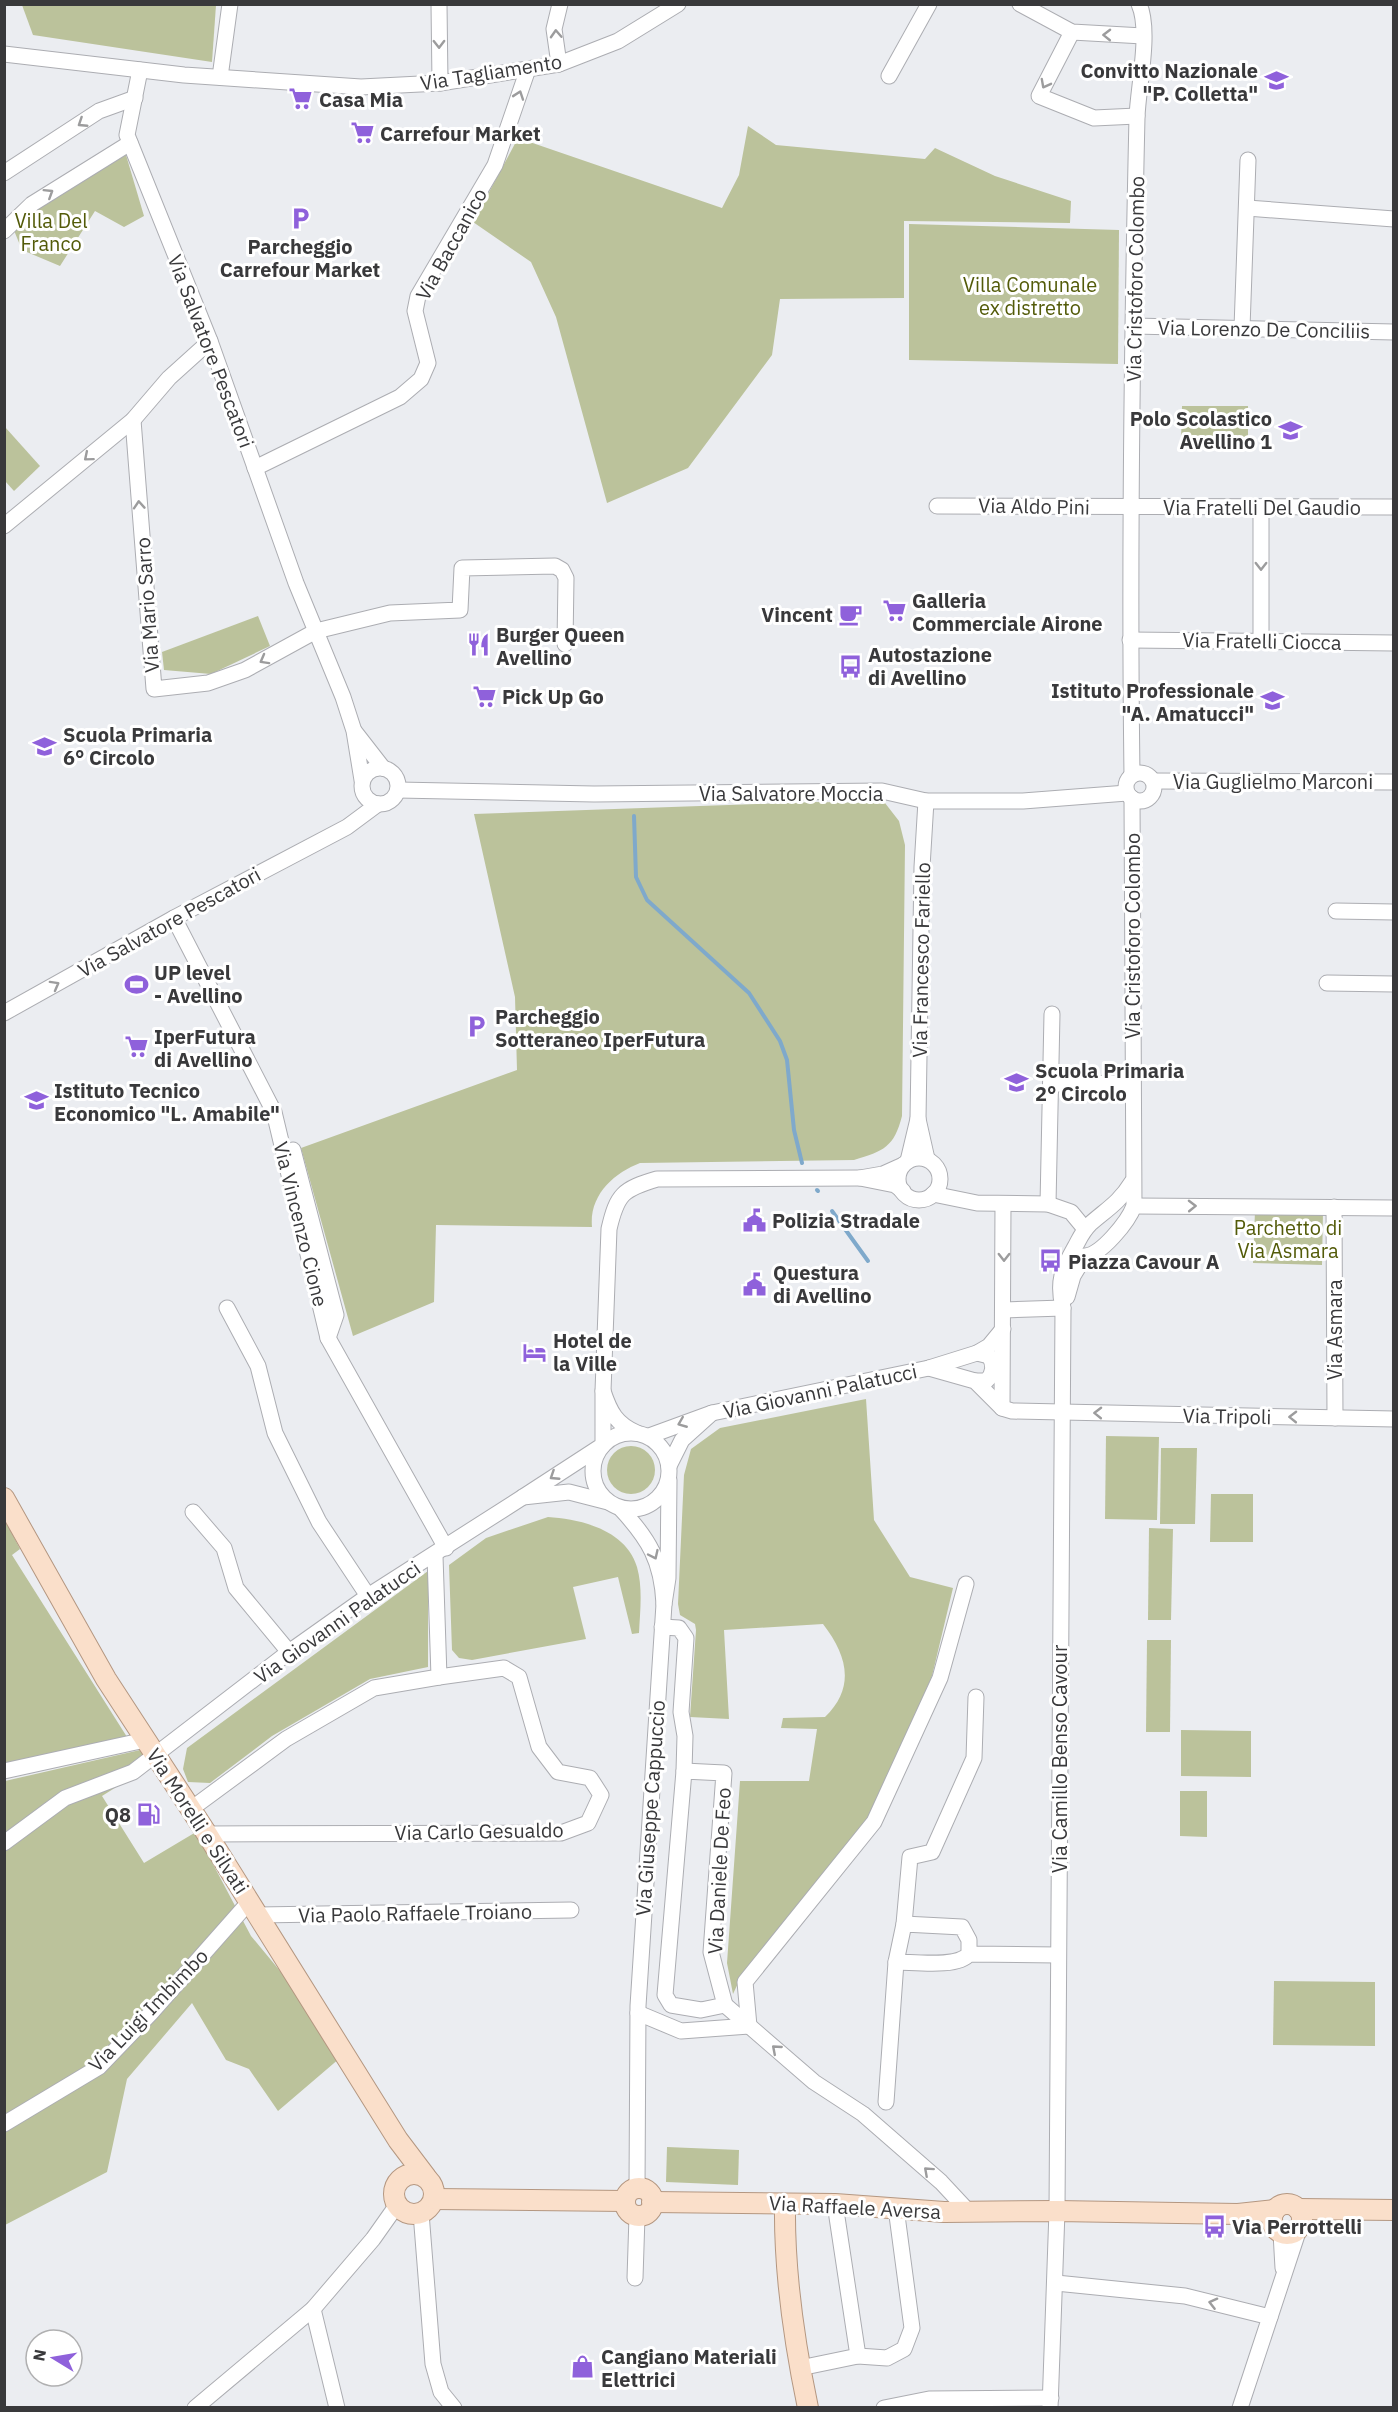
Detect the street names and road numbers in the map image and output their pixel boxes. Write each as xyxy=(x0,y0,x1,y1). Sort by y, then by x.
street label: Via Tagliamento xyxy=(418,47,564,97)
street label: Via Cristoforo Colombo xyxy=(1120,176,1150,382)
street label: Via Baccanico xyxy=(409,183,493,305)
street label: Via Salvatore Pescatori xyxy=(162,250,260,452)
street label: Via Lorenzo De Conciliis xyxy=(1158,314,1370,344)
street label: Via Aldo Pini xyxy=(978,492,1090,520)
street label: Via Fratelli Del Gaudio xyxy=(1163,494,1361,521)
street label: Via Mario Sarro xyxy=(129,536,165,674)
street label: Via Fratelli Ciocca xyxy=(1182,626,1342,656)
street label: Via Guglielmo Marconi xyxy=(1173,768,1373,795)
street label: Via Salvatore Moccia xyxy=(699,780,884,807)
street label: Via Cristoforo Colombo xyxy=(1119,833,1146,1039)
street label: Via Salvatore Pescatori xyxy=(73,860,265,984)
street label: Via Francesco Fariello xyxy=(906,862,936,1058)
street label: Via Vincenzo Cione xyxy=(267,1139,335,1309)
street label: Via Asmara xyxy=(1321,1279,1348,1381)
street label: Via Giovanni Palatucci xyxy=(721,1357,919,1425)
street label: Via Tripoli xyxy=(1182,1402,1272,1430)
street label: Via Giovanni Palatucci xyxy=(248,1554,426,1690)
street label: Via Camillo Benso Cavour xyxy=(1046,1645,1073,1873)
street label: Via Giuseppe Cappuccio xyxy=(629,1699,671,1917)
street label: Via Morelli e Silvati xyxy=(141,1743,255,1899)
street label: Via Daniele De Feo xyxy=(701,1787,737,1955)
street label: Via Carlo Gesualdo xyxy=(394,1816,564,1846)
street label: Via Paolo Raffaele Troiano xyxy=(298,1897,532,1929)
street label: Via Luigi Imbimbo xyxy=(82,1943,214,2077)
street label: Via Raffaele Aversa xyxy=(768,2189,942,2225)

